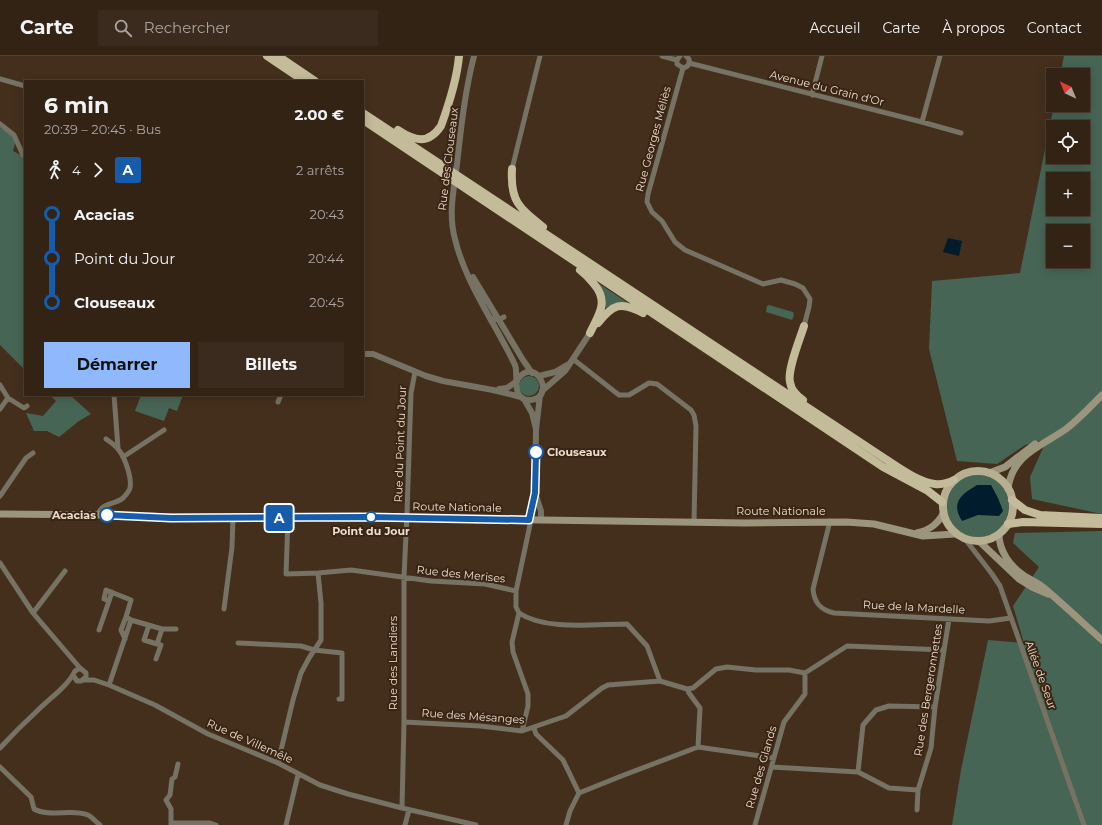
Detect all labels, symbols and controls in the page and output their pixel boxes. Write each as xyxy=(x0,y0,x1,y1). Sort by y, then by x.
search box xyxy=(98,10,378,46)
text: Carte xyxy=(20,16,74,39)
icon: search xyxy=(112,17,134,39)
text: Rechercher xyxy=(144,18,231,37)
text: Accueil xyxy=(810,19,861,37)
text: Carte xyxy=(883,19,920,37)
text: À propos xyxy=(942,19,1005,37)
text: Contact xyxy=(1027,19,1082,37)
street label: Avenue du Grain d'Or xyxy=(768,67,886,109)
north arrow xyxy=(1046,68,1090,112)
map controls xyxy=(1046,68,1090,268)
street label: Rue Georges Méliès xyxy=(632,84,674,193)
text: 6 min xyxy=(44,92,109,119)
text: 2.00 € xyxy=(294,105,344,124)
street label: Rue des Clouseaux xyxy=(435,106,461,211)
button: locate xyxy=(1046,120,1090,164)
text: 20:39 – 20:45 · Bus xyxy=(44,121,161,137)
icon: walk xyxy=(44,159,66,181)
icon: forward xyxy=(87,159,109,181)
text: A xyxy=(123,161,133,179)
text: 4 xyxy=(72,162,81,178)
text: 2 arrêts xyxy=(296,162,344,178)
button: + xyxy=(1046,172,1090,216)
text: Acacias xyxy=(74,205,134,224)
text: 20:43 xyxy=(310,206,344,222)
button: − xyxy=(1046,224,1090,268)
text: Point du Jour xyxy=(74,249,175,268)
text: 20:44 xyxy=(308,250,344,266)
text: Clouseaux xyxy=(74,293,155,312)
text: 20:45 xyxy=(309,294,344,310)
button: Démarrer xyxy=(44,342,190,388)
button: Billets xyxy=(198,342,344,388)
street label: Rue du Point du Jour xyxy=(391,385,409,503)
marker: Clouseaux xyxy=(528,444,544,460)
place label: Clouseaux xyxy=(547,445,607,459)
street label: Route Nationale xyxy=(412,499,502,515)
street label: Route Nationale xyxy=(736,504,826,518)
line badge: A xyxy=(266,505,292,531)
marker: Acacias xyxy=(99,507,115,523)
place label: Acacias xyxy=(51,508,96,522)
text: A xyxy=(274,509,284,527)
marker: Point du Jour xyxy=(365,511,377,523)
place label: Point du Jour xyxy=(332,524,410,538)
street label: Rue des Merises xyxy=(416,562,507,586)
street label: Rue de la Mardelle xyxy=(863,597,966,617)
street label: Rue des Landiers xyxy=(386,615,400,710)
street label: Rue des Bergeronnettes xyxy=(911,622,945,757)
street label: Allée de Seur xyxy=(1022,639,1060,711)
street label: Rue des Mésanges xyxy=(421,705,526,727)
street label: Rue de Villemêle xyxy=(205,716,296,766)
street label: Rue des Glands xyxy=(742,723,780,810)

